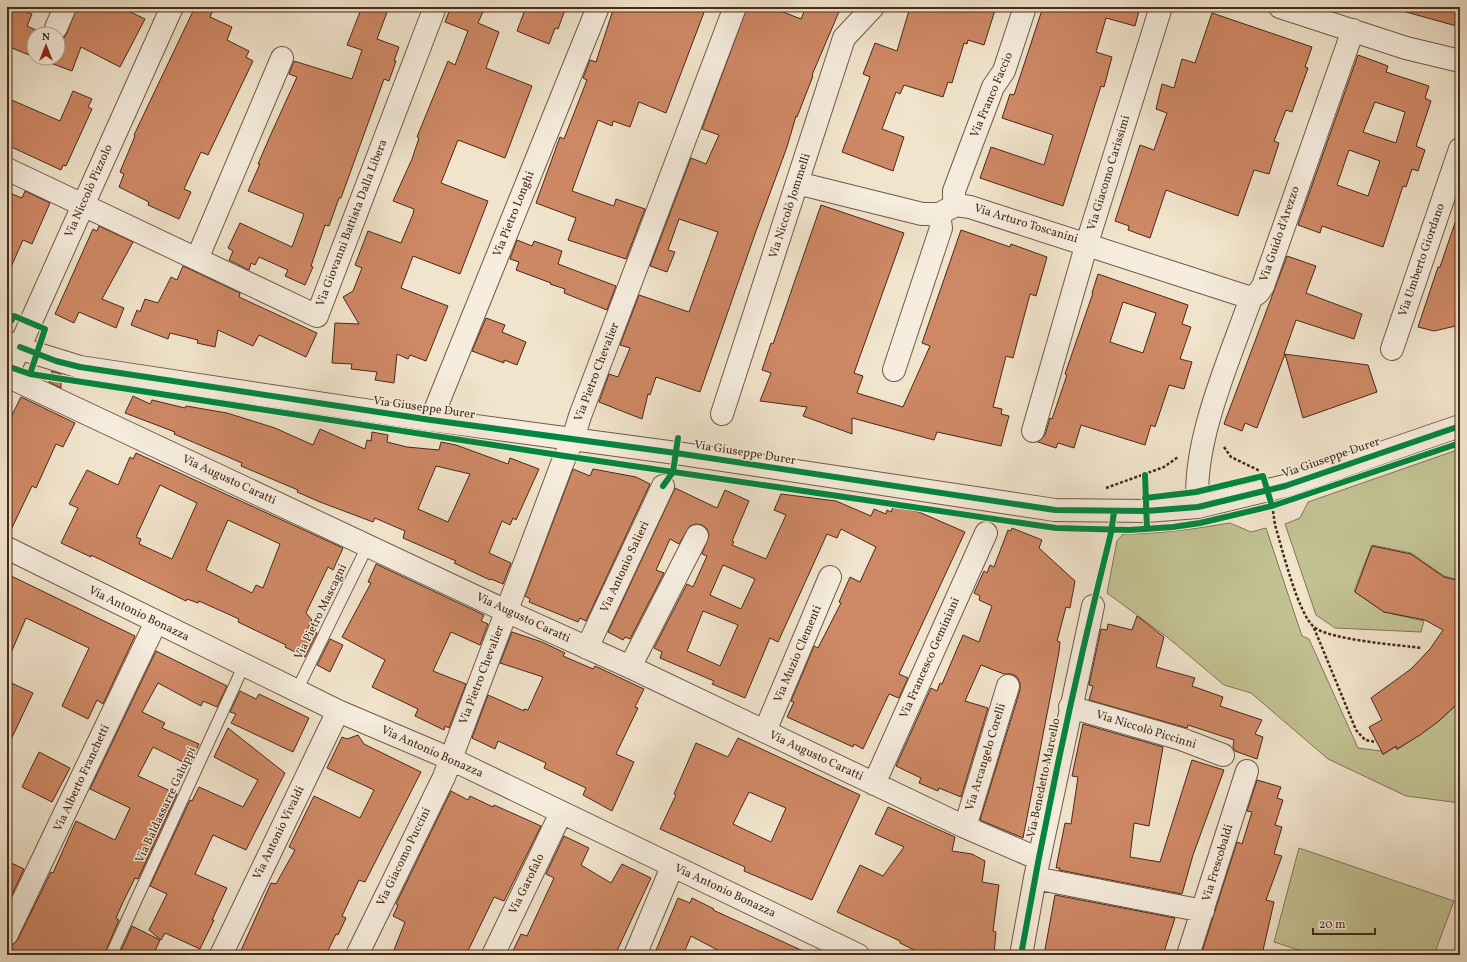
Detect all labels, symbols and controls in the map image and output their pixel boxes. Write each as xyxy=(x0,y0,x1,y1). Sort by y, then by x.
north arrow xyxy=(26,26,66,66)
text: N xyxy=(42,30,50,45)
street label: Via Franco Faccio xyxy=(967,50,1017,140)
street label: Via Giacomo Carissimi xyxy=(1084,113,1134,233)
street label: Via Giovanni Battista Dalla Libera xyxy=(313,137,391,309)
street label: Via Niccolò Pizzolo xyxy=(61,142,117,240)
street label: Via Niccolò Jommelli xyxy=(765,151,815,261)
street label: Via Pietro Longhi xyxy=(490,168,539,259)
street label: Via Guido d'Arezzo xyxy=(1256,184,1304,284)
street label: Via Arturo Toscanini xyxy=(972,201,1080,248)
street label: Via Umberto Giordano xyxy=(1395,201,1449,319)
street label: Via Pietro Chevalier xyxy=(571,320,623,424)
street label: Via Giuseppe Durer xyxy=(372,393,476,423)
street label: Via Giuseppe Durer xyxy=(1280,434,1382,482)
street label: Via Giuseppe Durer xyxy=(693,437,797,469)
street label: Via Augusto Caratti xyxy=(179,451,279,509)
street label: Via Antonio Salieri xyxy=(597,518,653,615)
street label: Via Pietro Mascagni xyxy=(291,561,351,662)
street label: Via Antonio Bonazza xyxy=(86,583,192,645)
street label: Via Augusto Caratti xyxy=(473,589,573,647)
street label: Via Francesco Geminiani xyxy=(896,595,964,721)
street label: Via Muzio Clementi xyxy=(770,603,826,705)
street label: Via Pietro Chevalier xyxy=(456,623,508,727)
street label: Via Arcangelo Corelli xyxy=(962,701,1010,813)
street label: Via Niccolò Piccinni xyxy=(1094,707,1199,753)
street label: Via Benedetto Marcello xyxy=(1024,717,1064,839)
street label: Via Alberto Franchetti xyxy=(50,722,114,834)
street label: Via Antonio Bonazza xyxy=(378,722,486,782)
street label: Via Augusto Caratti xyxy=(766,727,866,785)
street label: Via Baldassarre Galuppi xyxy=(132,744,200,866)
street label: Via Antonio Vivaldi xyxy=(249,783,309,883)
street label: Via Giacomo Puccini xyxy=(373,805,435,909)
street label: Via Frescobaldi xyxy=(1199,822,1237,904)
street label: Via Garofalo xyxy=(505,851,549,917)
street label: Via Antonio Bonazza xyxy=(672,860,778,922)
scale bar xyxy=(1313,910,1375,936)
text: 20 m xyxy=(1319,917,1346,933)

